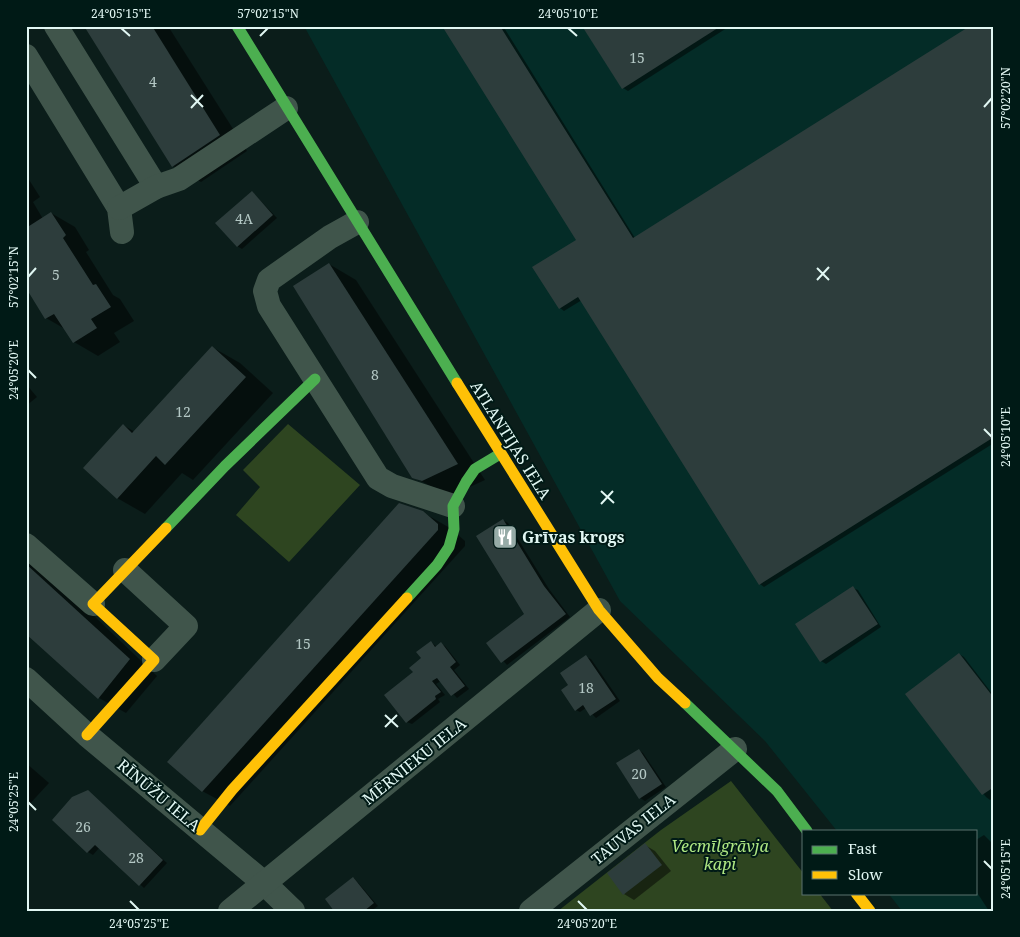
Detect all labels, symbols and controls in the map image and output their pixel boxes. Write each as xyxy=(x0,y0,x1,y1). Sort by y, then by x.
text: 24°05'15"E xyxy=(91,5,151,22)
text: 57°02'15"N xyxy=(237,5,299,22)
text: 24°05'10"E xyxy=(538,5,598,22)
house number: 15 xyxy=(629,48,645,67)
text: 57°02'20"N xyxy=(997,67,1014,129)
house number: 4 xyxy=(149,72,157,91)
house number: 4A xyxy=(235,209,253,228)
text: 57°02'15"N xyxy=(5,246,22,308)
house number: 5 xyxy=(52,265,60,284)
text: 24°05'20"E xyxy=(5,340,22,400)
house number: 8 xyxy=(371,365,379,384)
street label: ATLANTIJAS IELA xyxy=(466,376,557,504)
house number: 12 xyxy=(175,402,191,421)
text: 24°05'10"E xyxy=(997,407,1014,467)
restaurant icon: Grīvas krogs xyxy=(492,524,518,550)
place label: Grīvas krogs xyxy=(522,526,625,548)
house number: 15 xyxy=(295,634,311,653)
house number: 18 xyxy=(578,678,594,697)
street label: MĒRNIEKU IELA xyxy=(358,712,471,810)
street label: RĪNŪŽU IELA xyxy=(113,754,206,837)
house number: 20 xyxy=(631,764,647,783)
text: 24°05'25"E xyxy=(5,772,22,832)
street label: TAUVAS IELA xyxy=(586,788,680,870)
house number: 26 xyxy=(75,817,91,836)
legend xyxy=(802,830,978,894)
park label: Vecmīlgrāvja kapi xyxy=(671,835,769,875)
text: Fast xyxy=(848,838,877,858)
text: 24°05'15"E xyxy=(997,839,1014,899)
house number: 28 xyxy=(128,848,144,867)
text: Slow xyxy=(848,864,882,884)
text: 24°05'25"E xyxy=(109,915,169,932)
text: 24°05'20"E xyxy=(557,915,617,932)

